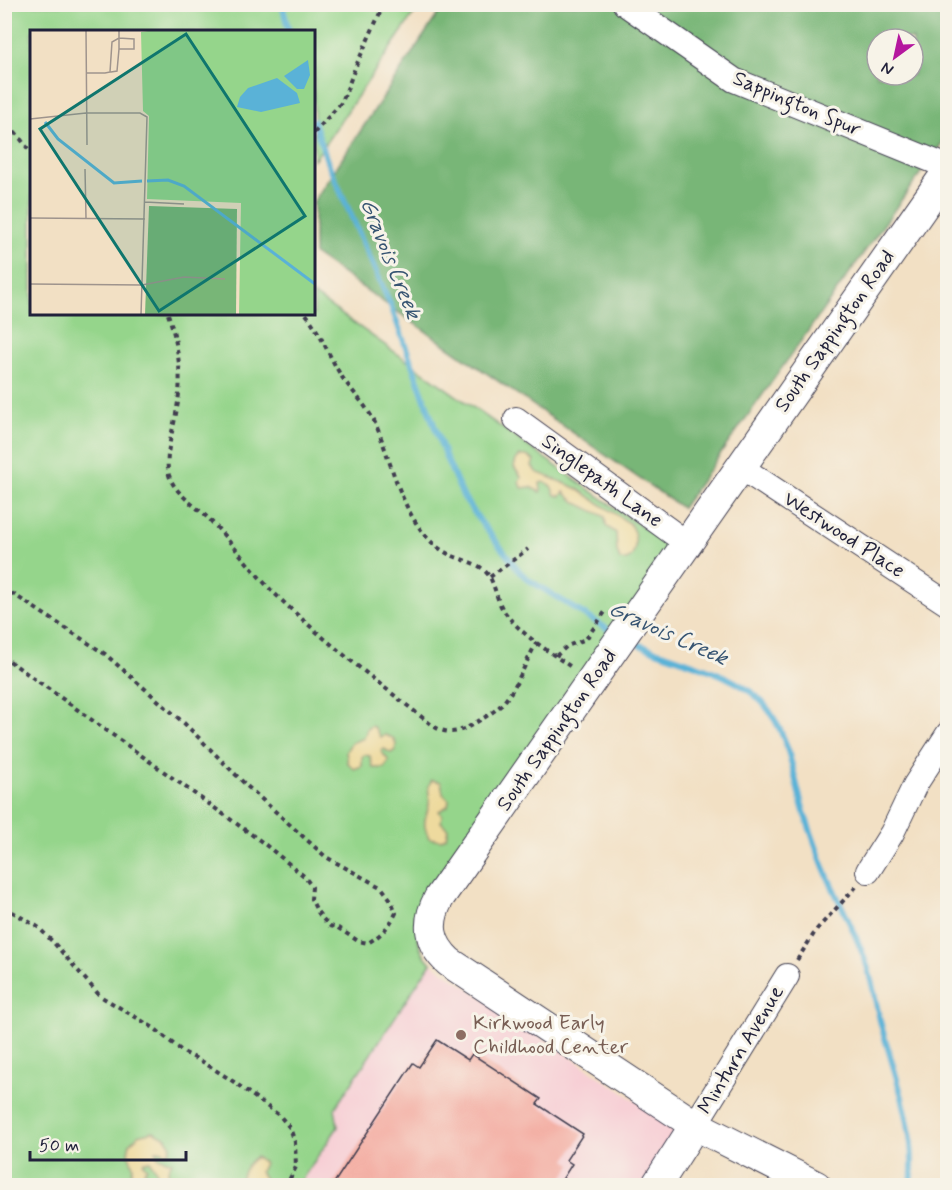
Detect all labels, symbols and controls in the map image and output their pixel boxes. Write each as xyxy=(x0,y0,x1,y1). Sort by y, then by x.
north arrow xyxy=(865,27,925,87)
inset map xyxy=(30,30,315,315)
text: N xyxy=(877,57,898,80)
street label: Sappington Spur xyxy=(728,64,865,145)
water label: Gravois Creek xyxy=(353,195,428,325)
street label: South Sappington Road xyxy=(768,244,903,419)
street label: Singlepath Lane xyxy=(535,428,668,535)
street label: Westwood Place xyxy=(778,485,910,585)
water label: Gravois Creek xyxy=(604,595,734,673)
street label: South Sappington Road xyxy=(490,643,625,818)
street label: Minturn Avenue xyxy=(691,980,791,1120)
place label: Kirkwood Early Childhood Center xyxy=(473,1009,629,1061)
marker: Kirkwood Early Childhood Center xyxy=(454,1028,468,1042)
scale bar xyxy=(30,1124,186,1162)
text: 50 m xyxy=(39,1134,79,1158)

